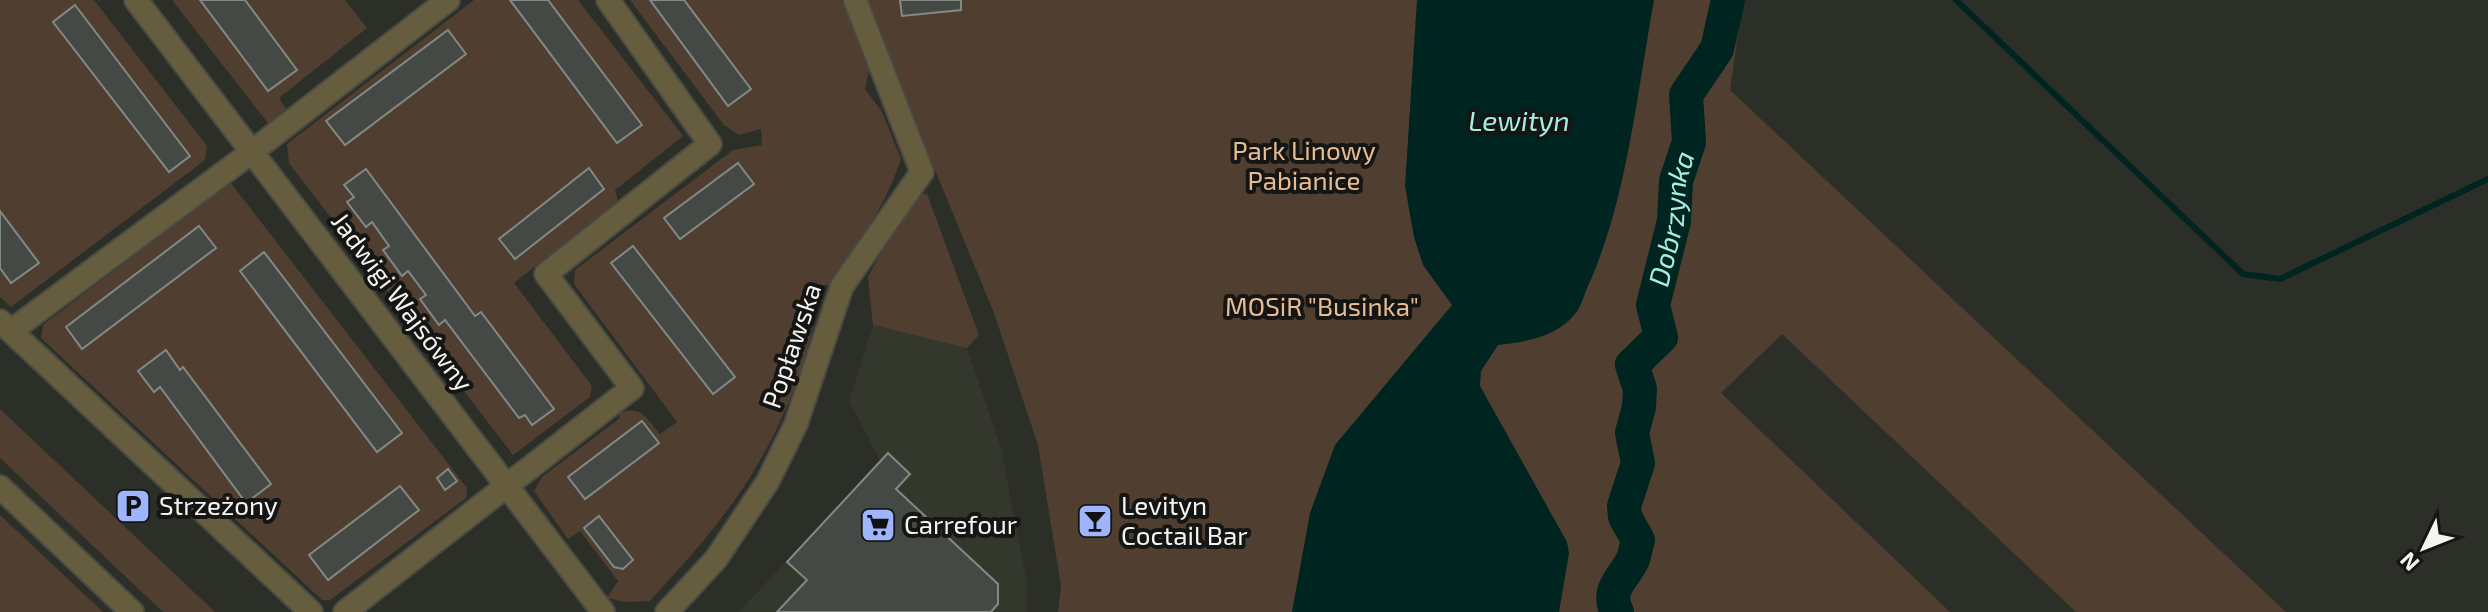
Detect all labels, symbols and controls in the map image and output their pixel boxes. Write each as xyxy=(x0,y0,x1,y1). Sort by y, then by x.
water label: Lewityn xyxy=(1468,103,1570,137)
park label: Park Linowy Pabianice xyxy=(1232,134,1376,195)
water label: Dobrzynka xyxy=(1640,146,1701,290)
street label: Jadwigi Wajsówny xyxy=(326,206,481,397)
street label: Popławska xyxy=(755,279,826,412)
park label: MOSiR "Businka" xyxy=(1225,290,1419,321)
parking icon: Strzeżony xyxy=(114,487,152,525)
place label: Strzeżony xyxy=(159,489,278,520)
place label: Levityn Coctail Bar xyxy=(1121,489,1248,550)
bar icon: Levityn Coctail Bar xyxy=(1076,502,1114,540)
supermarket icon: Carrefour xyxy=(859,506,897,544)
place label: Carrefour xyxy=(904,508,1017,539)
north arrow xyxy=(2384,508,2464,588)
text: N xyxy=(2394,548,2424,577)

